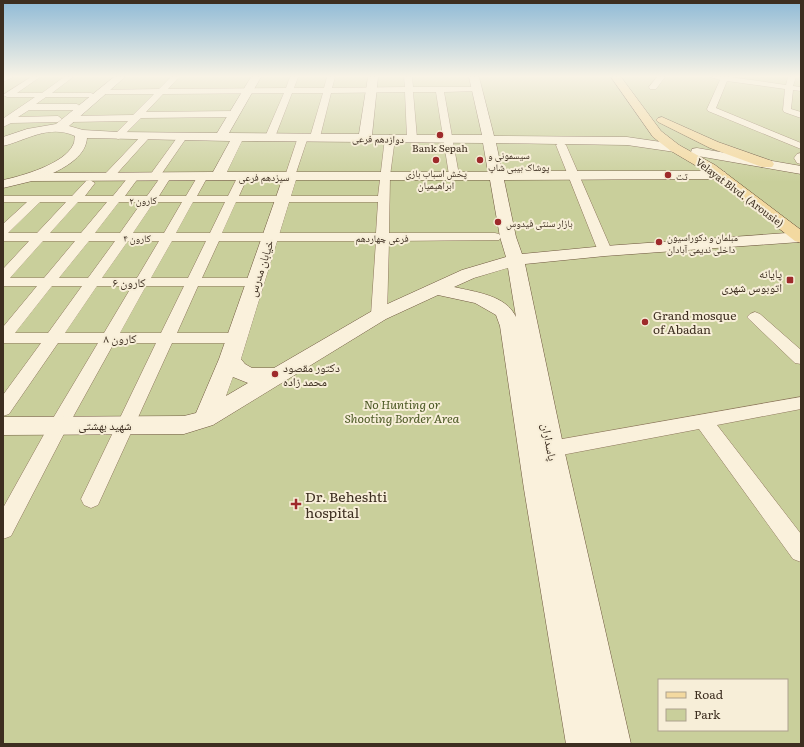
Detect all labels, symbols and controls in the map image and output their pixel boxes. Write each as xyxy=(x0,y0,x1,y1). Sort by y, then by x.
street label: دوازدهم فرعی xyxy=(352,130,404,147)
marker: Bank Sepah xyxy=(435,130,445,140)
place label: Bank Sepah xyxy=(412,140,468,155)
place label: سیسمونی و پوشاک بیبی شاپ xyxy=(488,147,549,174)
street label: Velayat Blvd. (Arousie) xyxy=(693,154,787,230)
marker: پخش اسباب بازی ابراهیمیان xyxy=(431,155,441,165)
marker: سیسمونی و پوشاک بیبی شاپ xyxy=(475,155,485,165)
place label: پخش اسباب بازی ابراهیمیان xyxy=(405,165,467,192)
place label: تت xyxy=(676,168,688,183)
street label: سیزدهم فرعی xyxy=(239,169,290,185)
marker: تت xyxy=(663,170,673,180)
street label: کارون ۲ xyxy=(129,192,157,207)
place label: بازار سنتی فیدوس xyxy=(506,215,573,230)
marker: بازار سنتی فیدوس xyxy=(493,217,503,227)
place label: مبلمان و دکوراسیون داخلی ندیمی آبادان xyxy=(667,229,738,256)
street label: کارون ۴ xyxy=(123,230,151,245)
street label: فرعی چهاردهم xyxy=(355,230,409,246)
street label: خیابان مدرس xyxy=(242,237,278,299)
marker: مبلمان و دکوراسیون داخلی ندیمی آبادان xyxy=(654,237,664,247)
place label: پایانه اتوبوس شهری xyxy=(721,264,782,296)
street label: کارون ۶ xyxy=(112,273,146,291)
marker: پایانه اتوبوس شهری xyxy=(785,275,795,285)
place label: Grand mosque of Abadan xyxy=(653,306,736,338)
marker: Grand mosque of Abadan xyxy=(640,317,650,327)
street label: کارون ۸ xyxy=(103,329,137,347)
place label: دكتور مقصود محمد زاده xyxy=(283,358,340,390)
marker: دكتور مقصود محمد زاده xyxy=(270,369,280,379)
park label: No Hunting or Shooting Border Area xyxy=(345,395,460,427)
street label: شهید بهشتی xyxy=(78,416,132,434)
street label: پاسداران xyxy=(538,422,563,463)
place label: Dr. Beheshti hospital xyxy=(305,486,387,522)
marker: Dr. Beheshti hospital xyxy=(290,498,302,510)
legend xyxy=(658,679,788,731)
text: Road xyxy=(694,685,724,703)
text: Park xyxy=(694,705,721,723)

